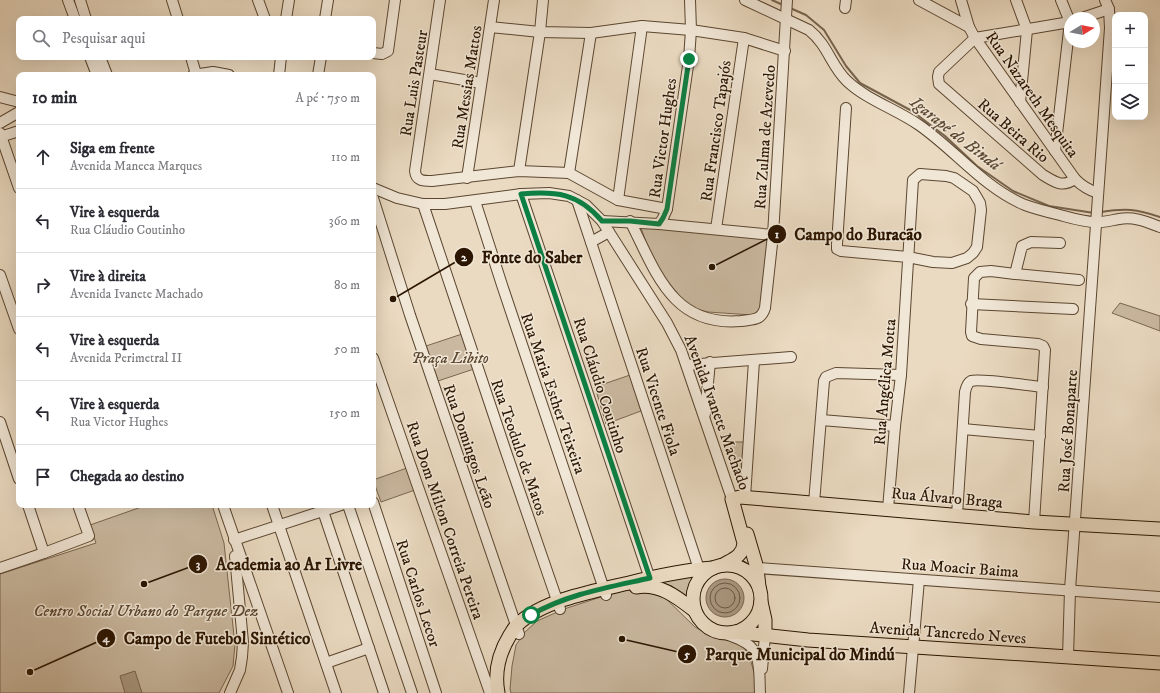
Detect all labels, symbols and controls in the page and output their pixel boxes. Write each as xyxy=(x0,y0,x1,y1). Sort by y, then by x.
north arrow xyxy=(1064,12,1100,48)
map controls xyxy=(1112,12,1148,120)
button: + xyxy=(1112,12,1148,48)
search box xyxy=(16,16,376,60)
street label: Rua Messias Mattos xyxy=(447,24,487,150)
icon: search xyxy=(30,27,52,49)
street label: Rua Luis Pasteur xyxy=(396,28,432,138)
street label: Rua Nazareth Mesquita xyxy=(981,28,1083,162)
text: Pesquisar aqui xyxy=(62,29,145,48)
button: − xyxy=(1112,48,1148,84)
route end xyxy=(680,50,698,68)
street label: Rua Francisco Tapajós xyxy=(696,59,736,203)
street label: Rua Zulma de Azevedo xyxy=(750,64,780,210)
street label: Rua Victor Hughes xyxy=(645,77,681,199)
button: layers xyxy=(1112,84,1148,120)
text: 10 min xyxy=(32,87,77,109)
text: A pé · 750 m xyxy=(296,90,360,106)
water label: Igarapé do Bindá xyxy=(905,91,1007,178)
street label: Rua Beira Rio xyxy=(973,94,1053,167)
text: Siga em frente xyxy=(70,139,155,158)
icon: ahead xyxy=(32,146,54,168)
text: 110 m xyxy=(331,149,360,165)
text: Avenida Maneca Marques xyxy=(70,158,202,174)
text: Vire à esquerda xyxy=(70,203,159,222)
icon: left xyxy=(32,210,54,232)
text: 360 m xyxy=(329,213,360,229)
callout: Campo do Buracão xyxy=(767,220,930,249)
text: Rua Cláudio Coutinho xyxy=(70,222,185,238)
text: Campo do Buracão xyxy=(794,224,922,246)
text: 1 xyxy=(775,227,780,242)
callout: Fonte do Saber xyxy=(454,243,591,272)
text: Fonte do Saber xyxy=(482,247,583,269)
text: 2 xyxy=(461,250,468,265)
text: Vire à direita xyxy=(70,267,146,286)
icon: right xyxy=(32,274,54,296)
text: 80 m xyxy=(334,277,360,293)
text: Avenida Ivanete Machado xyxy=(70,286,203,302)
street label: Rua Maria Esther Teixeira xyxy=(516,310,590,477)
street label: Rua Cláudio Coutinho xyxy=(569,315,632,456)
street label: Rua Angélica Motta xyxy=(870,318,901,446)
text: Vire à esquerda xyxy=(70,331,159,350)
street label: Avenida Ivanete Machado xyxy=(680,332,755,493)
icon: left xyxy=(32,338,54,360)
text: 50 m xyxy=(334,341,360,357)
street label: Rua Vicente Fiola xyxy=(631,345,685,458)
park label: Praça Libito xyxy=(411,348,489,368)
text: Avenida Perimetral II xyxy=(70,350,182,366)
street label: Rua José Bonaparte xyxy=(1054,368,1082,493)
street label: Rua Teodulo de Matos xyxy=(486,377,552,518)
street label: Rua Domingos Leão xyxy=(438,382,500,511)
text: Vire à esquerda xyxy=(70,395,159,414)
icon: left xyxy=(32,402,54,424)
text: 150 m xyxy=(329,405,360,421)
text: Rua Victor Hughes xyxy=(70,414,168,430)
street label: Rua Dom Milton Correia Pereira xyxy=(402,419,488,622)
icon: arrive xyxy=(32,466,54,488)
text: Chegada ao destino xyxy=(70,467,184,486)
street label: Rua Álvaro Braga xyxy=(890,483,1004,513)
street label: Rua Carlos Lecor xyxy=(391,537,445,650)
callout: Academia ao Ar Livre xyxy=(188,549,370,578)
text: Academia ao Ar Livre xyxy=(215,554,362,576)
street label: Rua Moacir Baima xyxy=(900,554,1020,582)
text: 3 xyxy=(196,557,201,572)
park label: Centro Social Urbano do Parque Dez xyxy=(33,601,259,621)
route start xyxy=(522,606,540,624)
street label: Avenida Tancredo Neves xyxy=(869,618,1027,648)
callout: Campo de Futebol Sintético xyxy=(96,623,318,652)
text: Campo de Futebol Sintético xyxy=(124,628,310,650)
text: 4 xyxy=(102,631,111,646)
callout: Parque Municipal do Mindú xyxy=(677,640,902,669)
text: Parque Municipal do Mindú xyxy=(705,644,895,666)
text: 5 xyxy=(683,647,690,662)

